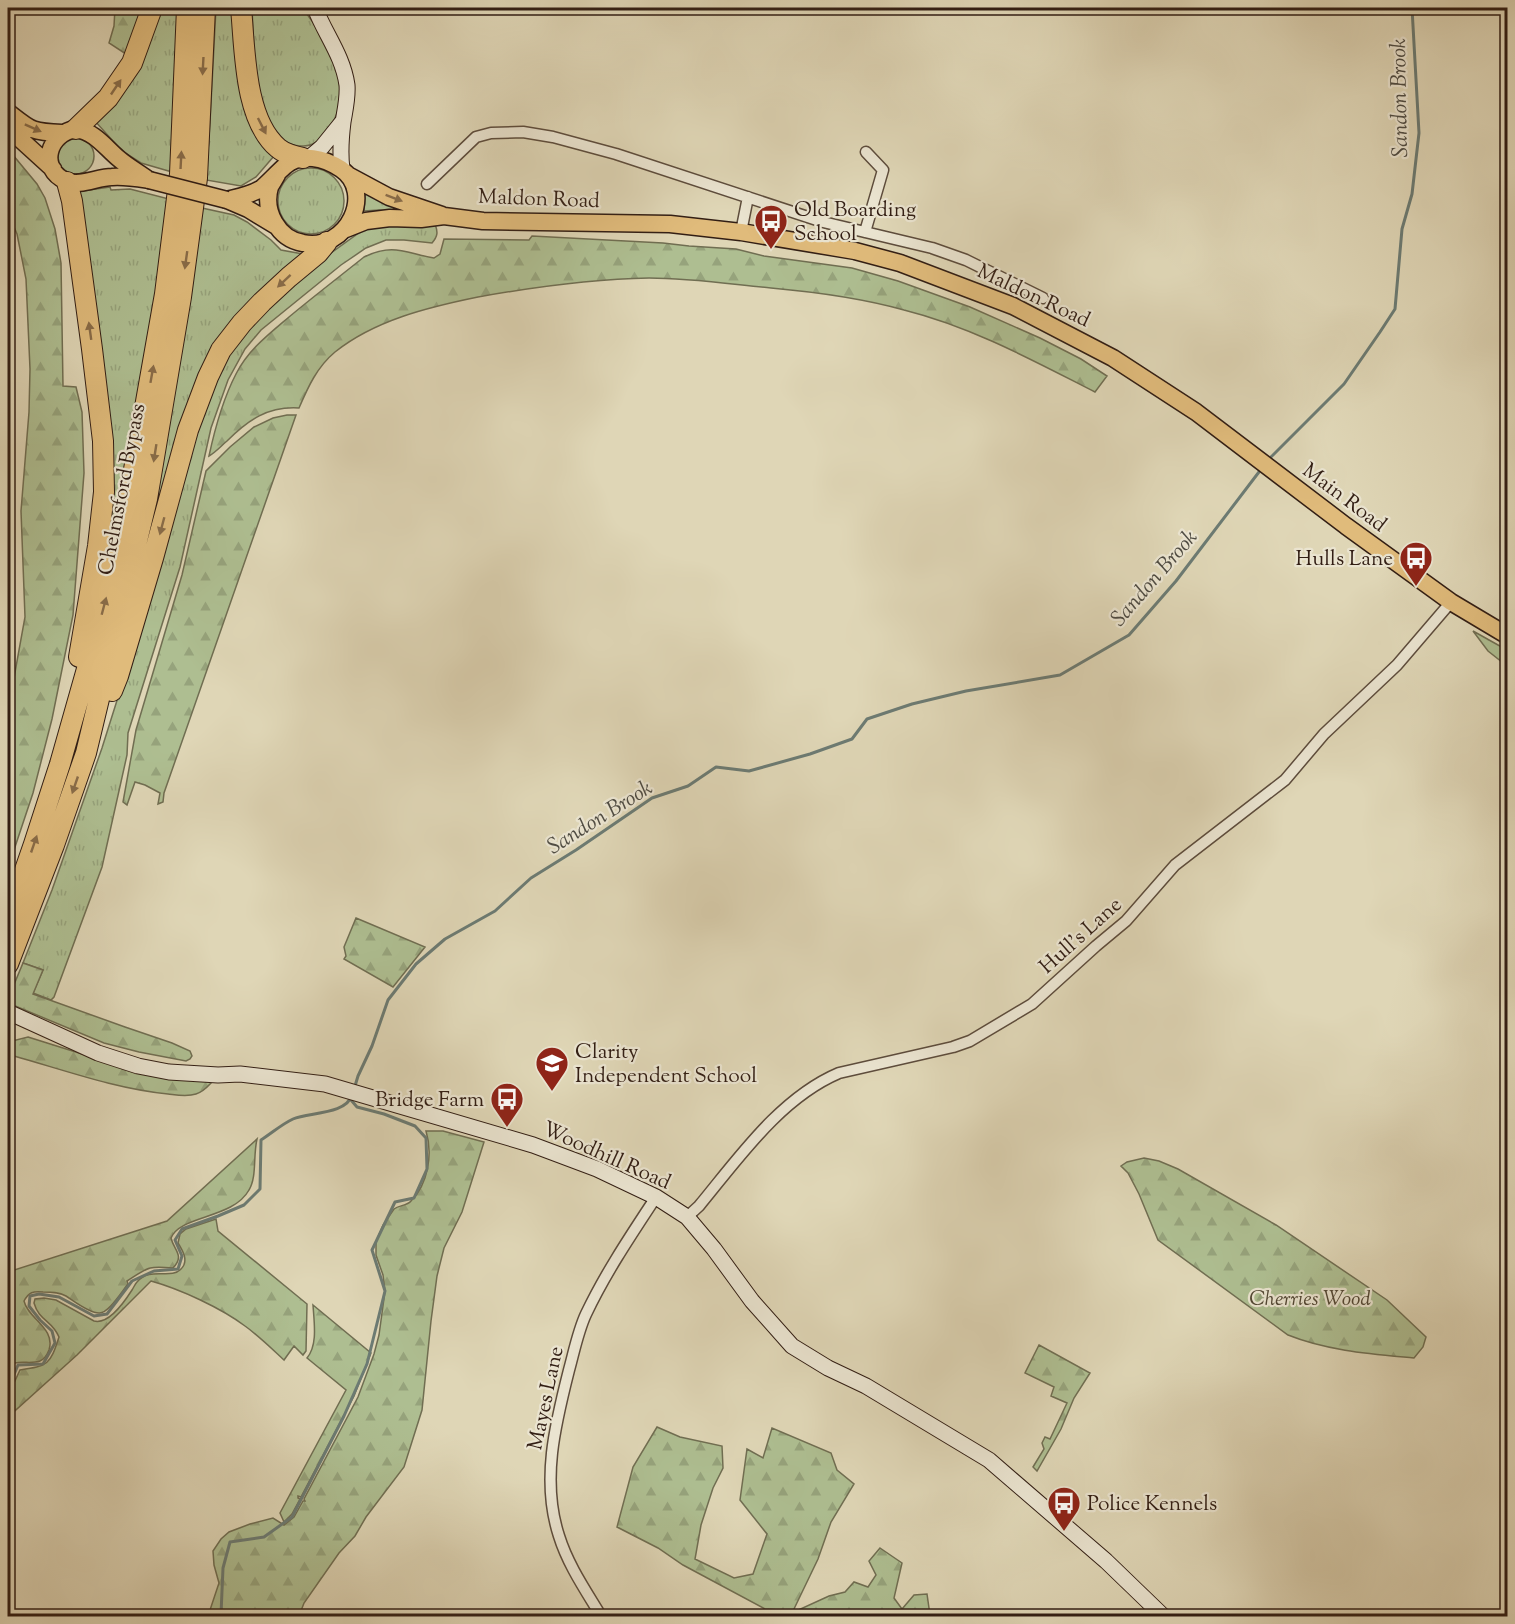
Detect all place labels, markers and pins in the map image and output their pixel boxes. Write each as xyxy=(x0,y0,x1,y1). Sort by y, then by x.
place label: Old Boarding School xyxy=(794,196,916,250)
bus stop icon: Old Boarding School xyxy=(753,203,789,250)
bus stop icon: Hulls Lane xyxy=(1398,540,1434,587)
place label: Hulls Lane xyxy=(1296,545,1393,575)
place label: Clarity Independent School xyxy=(575,1038,757,1092)
school or university icon: Clarity Independent School xyxy=(534,1045,570,1092)
bus stop icon: Bridge Farm xyxy=(489,1081,525,1128)
place label: Bridge Farm xyxy=(375,1086,484,1116)
bus stop icon: Police Kennels xyxy=(1046,1485,1082,1532)
place label: Police Kennels xyxy=(1087,1490,1217,1520)

